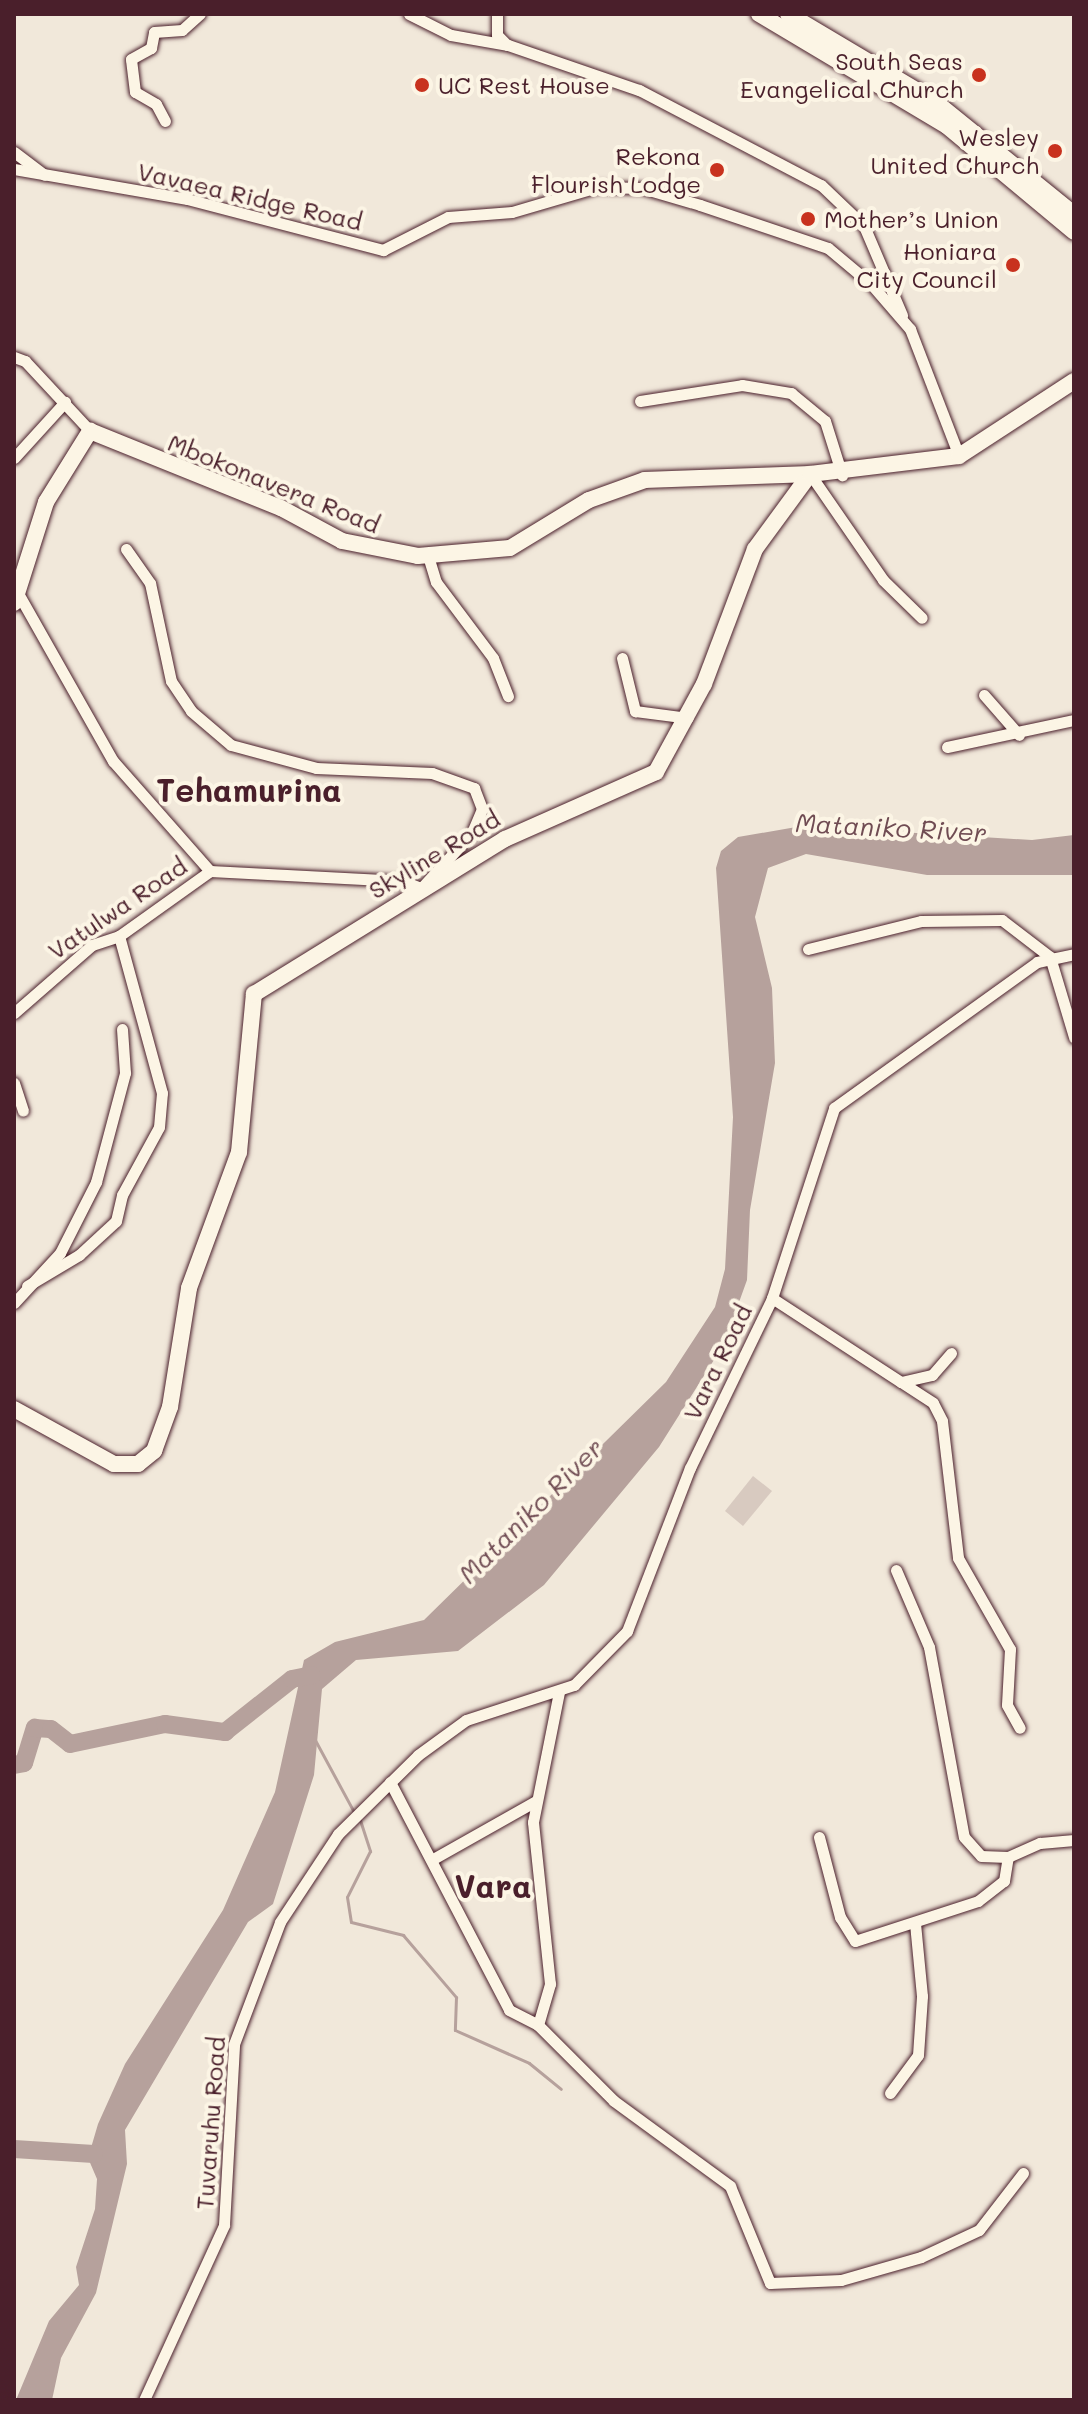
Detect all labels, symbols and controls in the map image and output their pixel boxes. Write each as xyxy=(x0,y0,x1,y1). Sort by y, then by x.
place label: South Seas Evangelical Church xyxy=(740,47,963,103)
marker: South Seas Evangelical Church xyxy=(970,66,988,84)
place label: UC Rest House xyxy=(438,71,610,99)
marker: UC Rest House xyxy=(413,76,431,94)
place label: Wesley United Church xyxy=(871,123,1039,179)
place label: Rekona Flourish Lodge xyxy=(531,142,701,198)
marker: Wesley United Church xyxy=(1046,142,1064,160)
street label: Vavaea Ridge Road xyxy=(135,156,365,236)
marker: Rekona Flourish Lodge xyxy=(708,161,726,179)
place label: Mother’s Union xyxy=(824,205,998,233)
marker: Mother’s Union xyxy=(799,210,817,228)
place label: Honiara City Council xyxy=(856,237,997,293)
marker: Honiara City Council xyxy=(1004,256,1022,274)
street label: Mbokonavera Road xyxy=(164,427,384,539)
district label: Tehamurina xyxy=(156,770,342,808)
street label: Skyline Road xyxy=(363,804,505,904)
water label: Mataniko River xyxy=(794,807,988,849)
street label: Vatulwa Road xyxy=(42,851,192,965)
street label: Vara Road xyxy=(677,1300,757,1424)
water label: Mataniko River xyxy=(452,1432,610,1590)
district label: Vara xyxy=(454,1866,532,1904)
street label: Tuvaruhu Road xyxy=(190,2035,230,2211)

